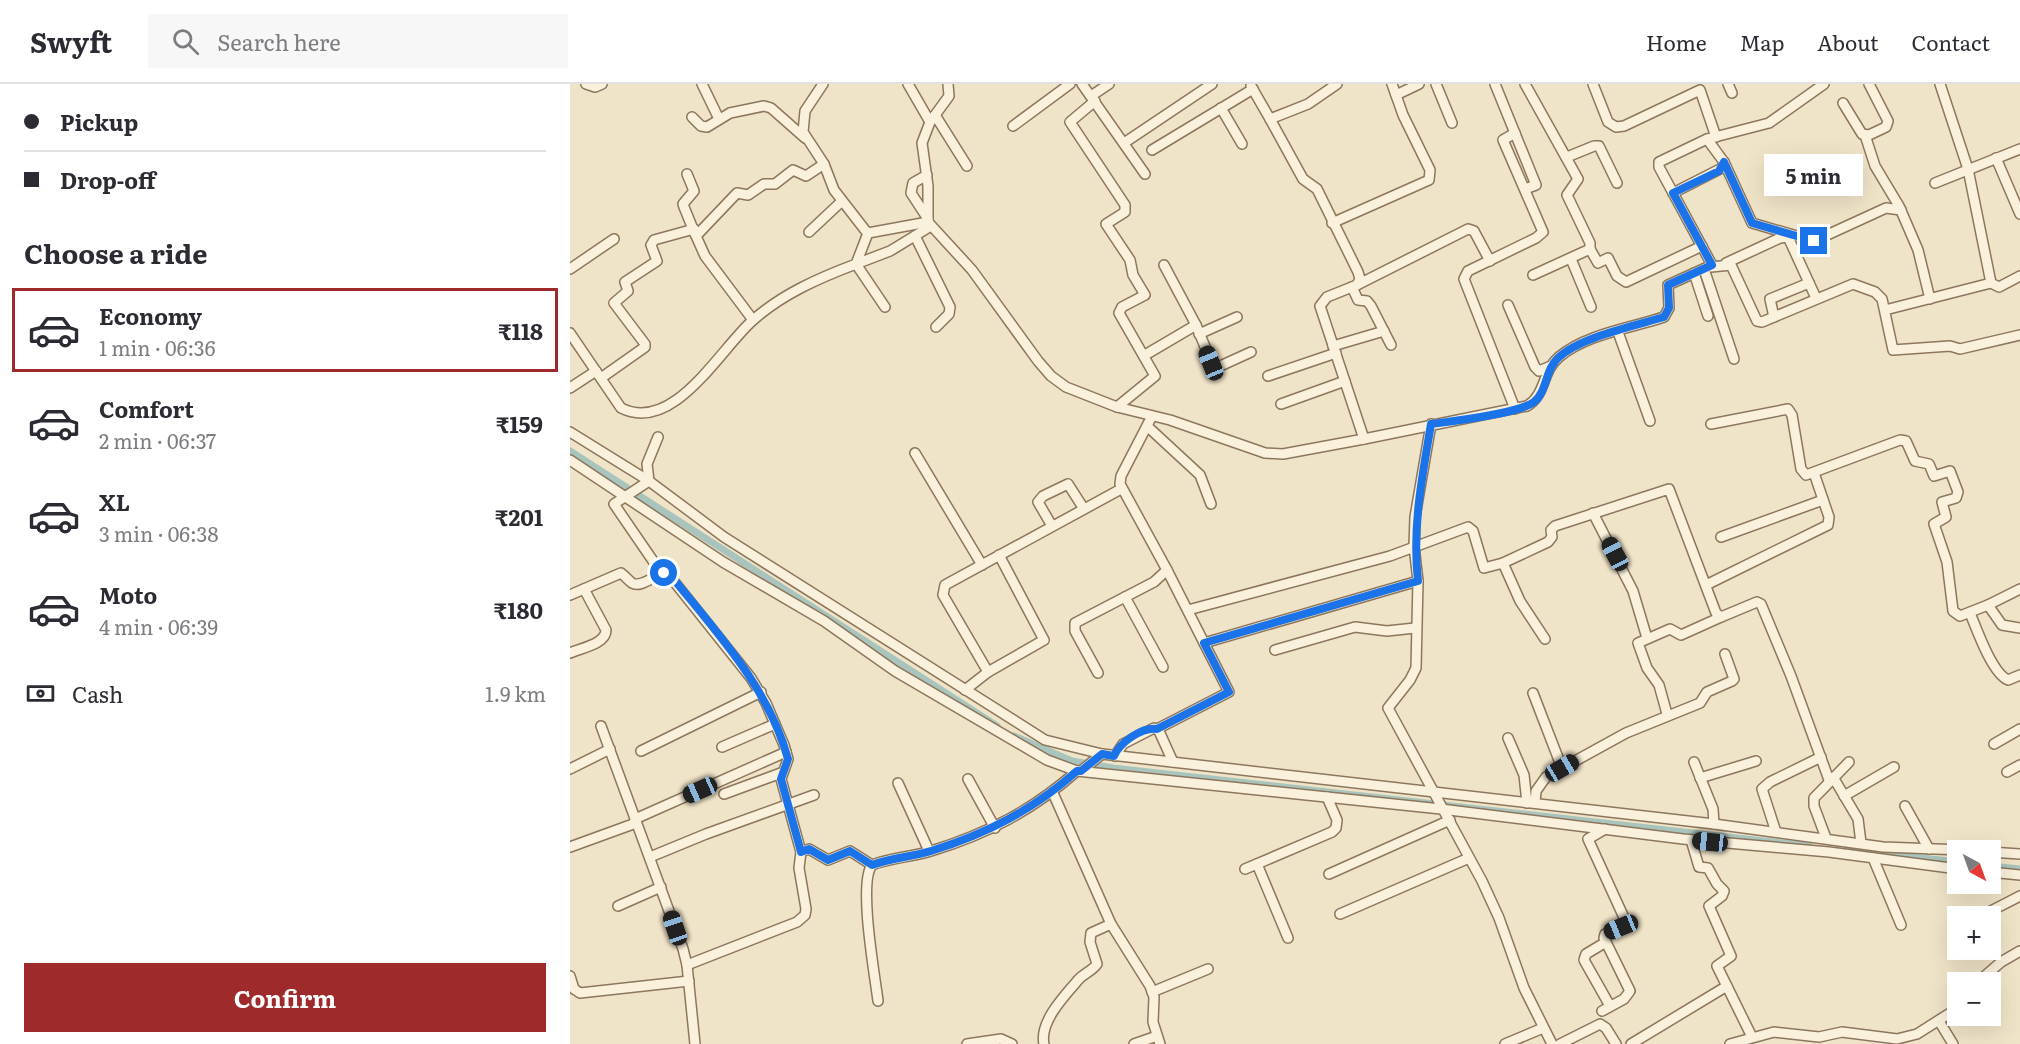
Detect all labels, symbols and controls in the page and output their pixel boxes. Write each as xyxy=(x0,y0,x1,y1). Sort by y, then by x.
search box xyxy=(148,14,568,68)
text: Swyft xyxy=(30,20,112,62)
icon: search xyxy=(169,25,202,58)
text: Search here xyxy=(217,25,341,58)
text: Home xyxy=(1646,26,1707,57)
text: Map xyxy=(1740,26,1784,57)
text: About xyxy=(1817,26,1879,57)
text: Contact xyxy=(1912,26,1990,57)
text: Pickup xyxy=(60,105,138,138)
callout: 5 min xyxy=(1764,154,1864,196)
text: 5 min xyxy=(1785,160,1842,190)
text: Drop-off xyxy=(60,163,156,196)
route end xyxy=(1800,227,1827,254)
text: Choose a ride xyxy=(24,232,207,272)
text: Economy xyxy=(99,299,202,332)
icon: car xyxy=(27,303,81,357)
text: ₹118 xyxy=(498,314,543,347)
text: 1 min · 06:36 xyxy=(99,332,215,362)
car xyxy=(1196,343,1226,383)
text: Comfort xyxy=(99,392,194,425)
icon: car xyxy=(27,396,81,450)
text: ₹159 xyxy=(496,407,543,440)
text: 2 min · 06:37 xyxy=(99,425,216,455)
text: XL xyxy=(99,485,130,518)
icon: car xyxy=(27,489,81,543)
text: ₹201 xyxy=(495,500,543,533)
text: 3 min · 06:38 xyxy=(99,518,218,548)
car xyxy=(1599,534,1631,574)
route start xyxy=(650,559,677,586)
text: Moto xyxy=(99,578,157,611)
icon: car xyxy=(27,582,81,636)
text: ₹180 xyxy=(494,593,543,626)
text: 4 min · 06:39 xyxy=(99,611,218,641)
icon: cash xyxy=(24,677,57,710)
text: Cash xyxy=(72,677,123,710)
text: 1.9 km xyxy=(485,678,546,708)
car xyxy=(1542,751,1582,785)
car xyxy=(680,774,720,806)
car xyxy=(1691,831,1729,853)
north arrow xyxy=(1947,840,2001,894)
map controls xyxy=(1947,840,2001,1026)
button: + xyxy=(1947,906,2001,960)
car xyxy=(661,908,689,948)
car xyxy=(1601,912,1641,942)
button: Confirm xyxy=(24,963,546,1032)
button: − xyxy=(1947,972,2001,1026)

